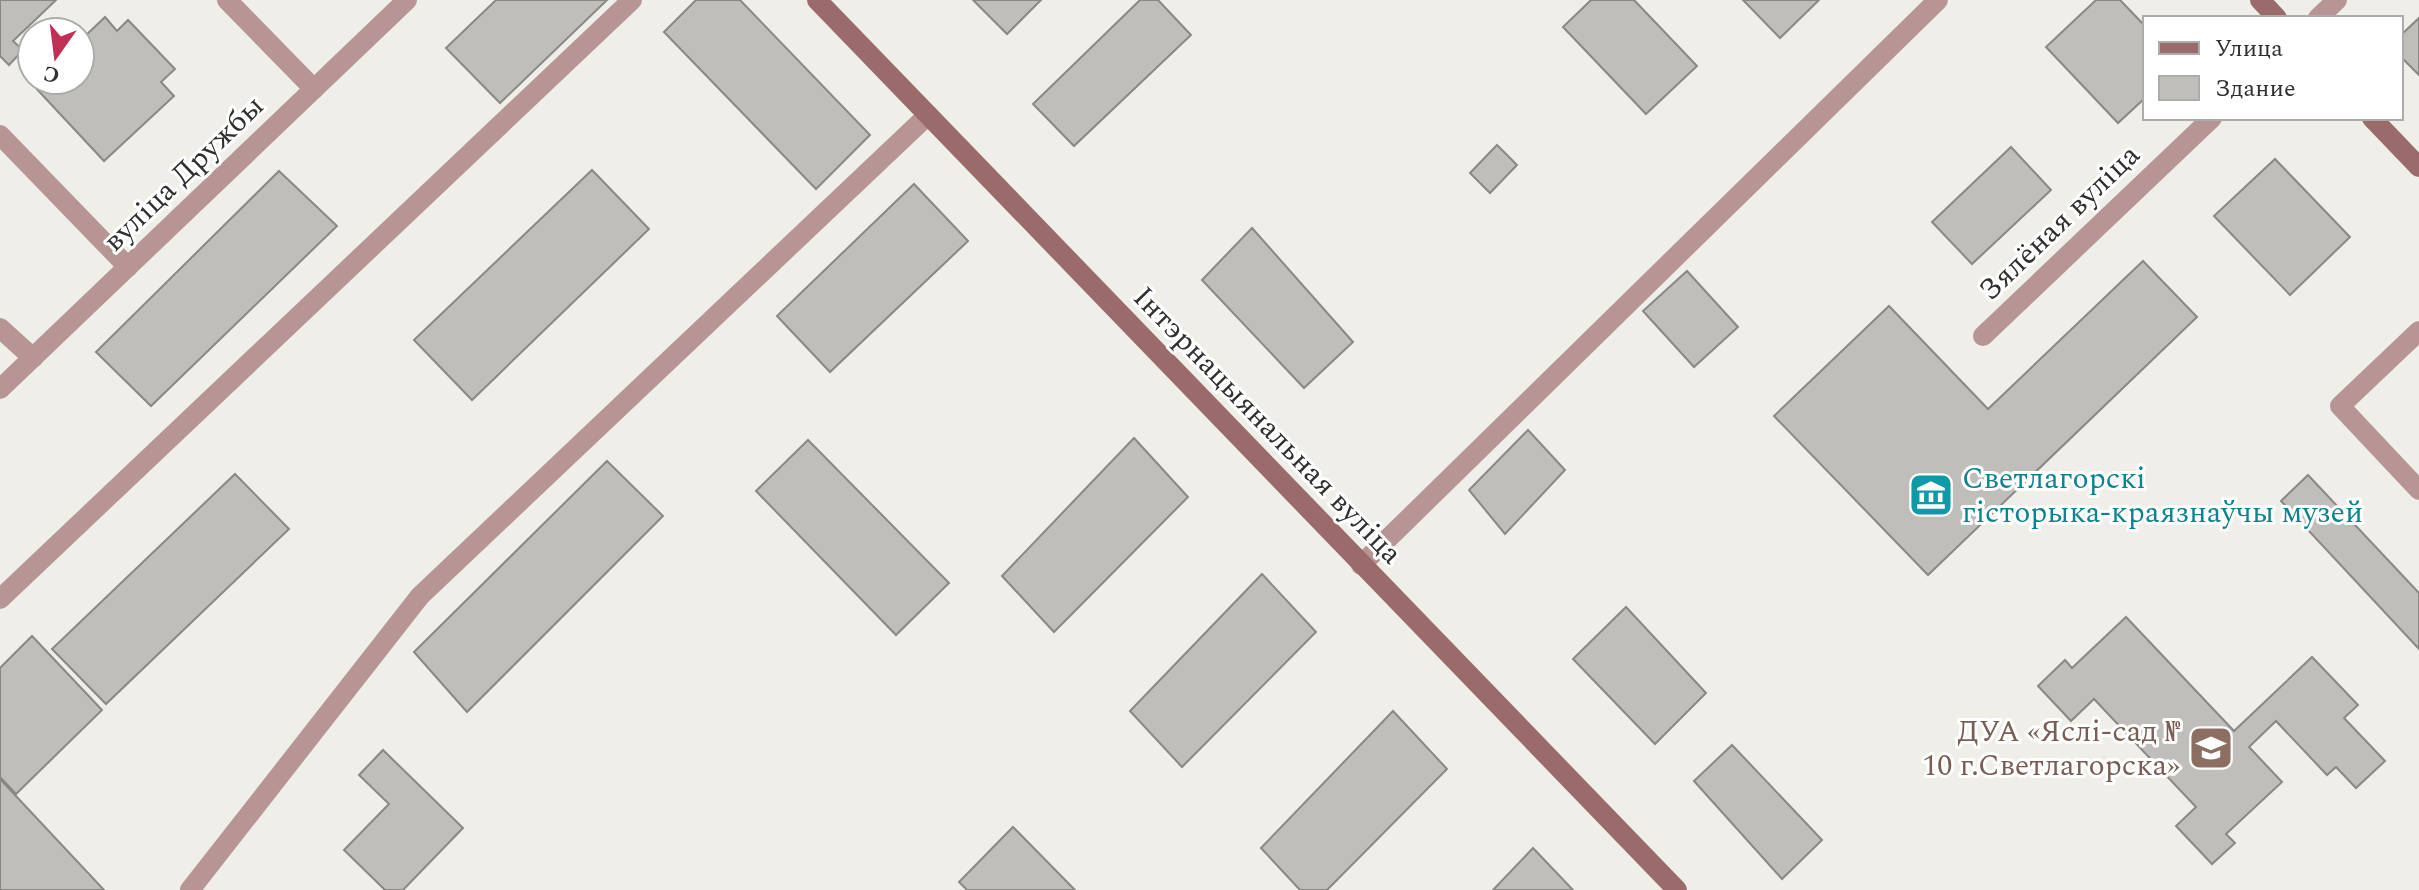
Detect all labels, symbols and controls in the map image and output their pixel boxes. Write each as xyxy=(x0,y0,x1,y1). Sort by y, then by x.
north arrow xyxy=(16,16,96,96)
legend xyxy=(2143,16,2403,120)
text: Улица xyxy=(2215,31,2283,67)
text: С xyxy=(40,56,63,92)
text: Здание xyxy=(2215,71,2296,107)
street label: вуліца Дружбы xyxy=(92,85,275,263)
street label: Зялёная вуліца xyxy=(1968,133,2151,312)
street label: Інтэрнацыянальная вуліца xyxy=(1122,276,1413,576)
place label: Светлагорскі гісторыка-краязнаўчы музей xyxy=(1962,456,2363,536)
museum icon: Светлагорскі гісторыка-краязнаўчы музей xyxy=(1907,471,1955,519)
place label: ДУА «Яслі-сад № 10 г.Светлагорска» xyxy=(1922,709,2181,789)
school or university icon: ДУА «Яслі-сад № 10 г.Светлагорска» xyxy=(2187,724,2235,772)

